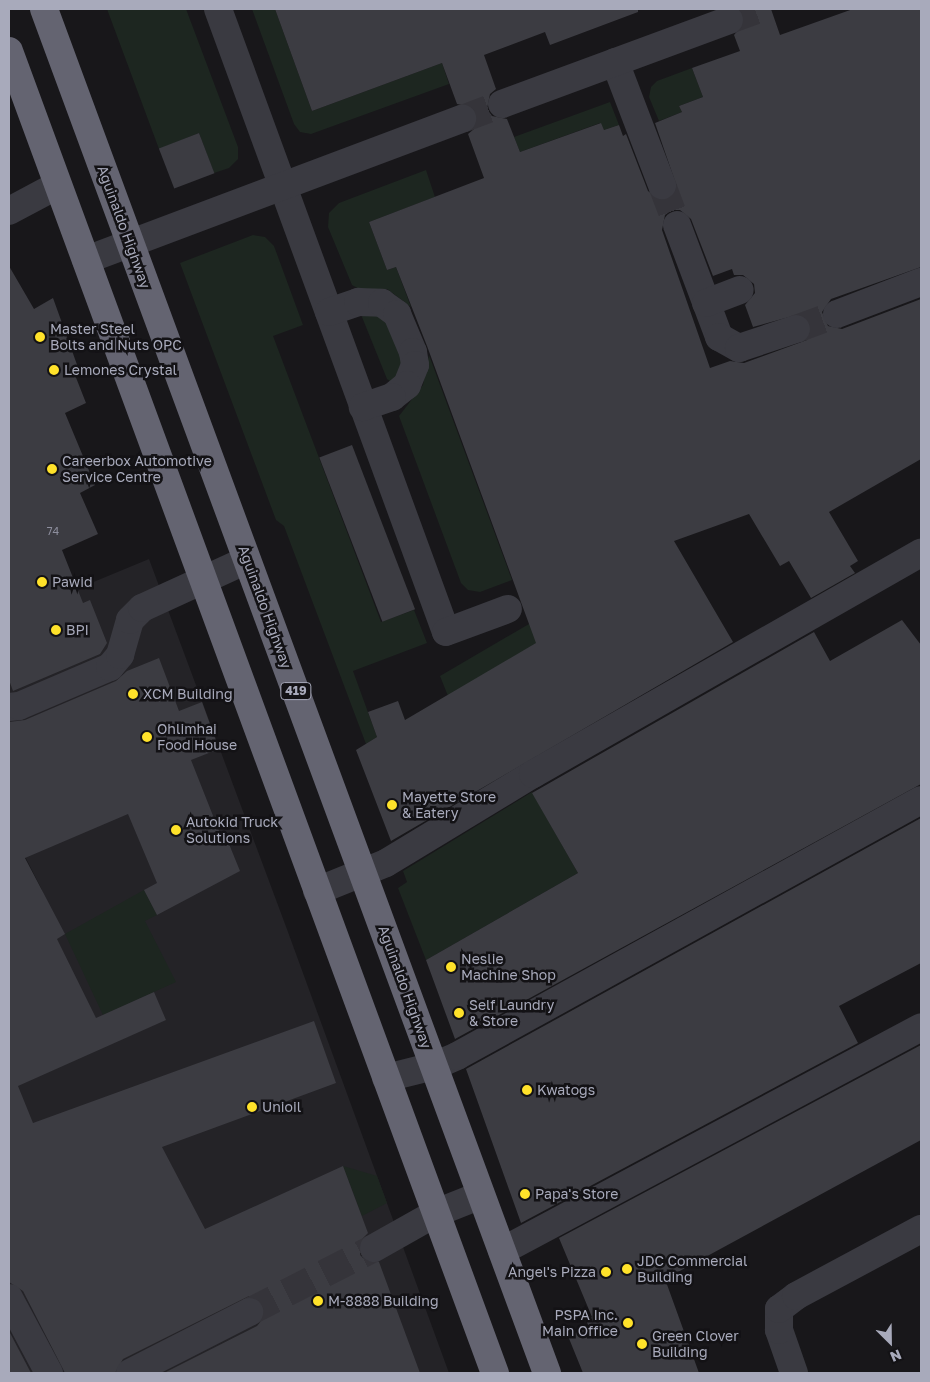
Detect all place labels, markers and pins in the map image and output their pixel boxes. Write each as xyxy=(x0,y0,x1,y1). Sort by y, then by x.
place label: Master Steel Bolts and Nuts OPC xyxy=(50,321,182,354)
marker: Master Steel Bolts and Nuts OPC xyxy=(34,331,46,343)
place label: Lemones Crystal xyxy=(64,362,177,378)
marker: Lemones Crystal xyxy=(48,364,60,376)
place label: Careerbox Automotive Service Centre xyxy=(62,453,212,486)
marker: Careerbox Automotive Service Centre xyxy=(46,463,58,475)
place label: Pawid xyxy=(52,574,93,590)
marker: Pawid xyxy=(36,576,48,588)
place label: BPI xyxy=(66,622,89,638)
marker: BPI xyxy=(50,624,62,636)
place label: XCM Building xyxy=(143,686,233,702)
marker: XCM Building xyxy=(127,688,139,700)
place label: Ohlimhai Food House xyxy=(157,721,237,754)
marker: Ohlimhai Food House xyxy=(141,731,153,743)
place label: Mayette Store & Eatery xyxy=(402,789,496,822)
marker: Mayette Store & Eatery xyxy=(386,799,398,811)
place label: Autokid Truck Solutions xyxy=(186,814,278,846)
marker: Autokid Truck Solutions xyxy=(170,824,182,836)
place label: Neslie Machine Shop xyxy=(461,951,556,984)
marker: Neslie Machine Shop xyxy=(445,961,457,973)
place label: Self Laundry & Store xyxy=(469,997,554,1030)
marker: Self Laundry & Store xyxy=(453,1007,465,1019)
place label: Kwatogs xyxy=(537,1082,595,1098)
marker: Kwatogs xyxy=(521,1084,533,1096)
place label: Unioil xyxy=(262,1099,301,1115)
marker: Unioil xyxy=(246,1101,258,1113)
place label: Papa's Store xyxy=(535,1186,618,1202)
marker: Papa's Store xyxy=(519,1188,531,1200)
place label: JDC Commercial Building xyxy=(637,1253,748,1285)
marker: JDC Commercial Building xyxy=(621,1263,633,1275)
place label: Angel's Pizza xyxy=(508,1264,596,1280)
marker: Angel's Pizza xyxy=(600,1266,612,1278)
place label: M-8888 Building xyxy=(328,1293,439,1309)
marker: M-8888 Building xyxy=(312,1295,324,1307)
place label: PSPA Inc. Main Office xyxy=(542,1307,618,1340)
marker: PSPA Inc. Main Office xyxy=(622,1317,634,1329)
place label: Green Clover Building xyxy=(652,1328,739,1360)
marker: Green Clover Building xyxy=(636,1338,648,1350)

